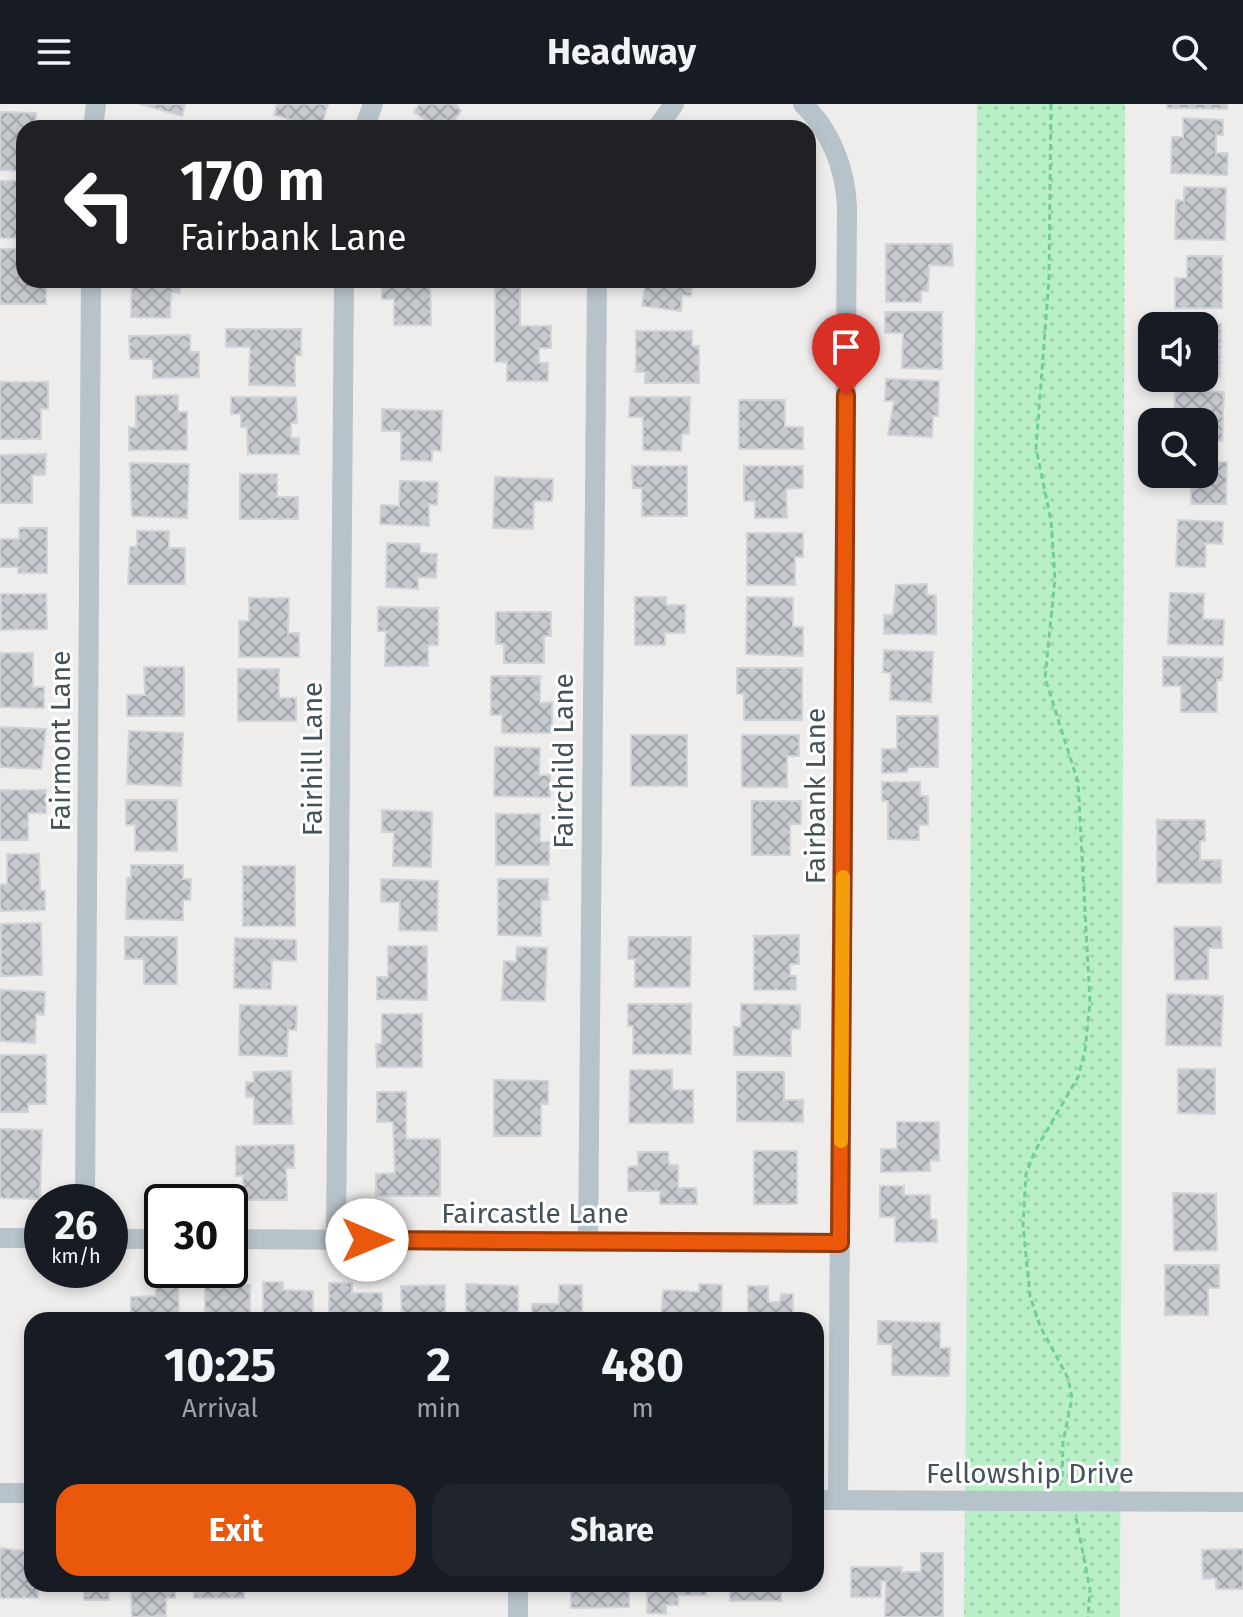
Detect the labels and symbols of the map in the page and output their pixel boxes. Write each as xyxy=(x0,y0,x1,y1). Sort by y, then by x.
pin xyxy=(812,313,880,395)
street label: Fairmont Lane xyxy=(44,651,77,831)
street label: Fairchild Lane xyxy=(547,673,580,849)
street label: Fairhill Lane xyxy=(296,682,329,836)
street label: Fairbank Lane xyxy=(799,708,832,884)
speed limit sign: 30 xyxy=(144,1184,248,1288)
street label: Faircastle Lane xyxy=(441,1197,629,1230)
position arrow xyxy=(325,1198,409,1282)
street label: Fellowship Drive xyxy=(926,1457,1134,1490)

